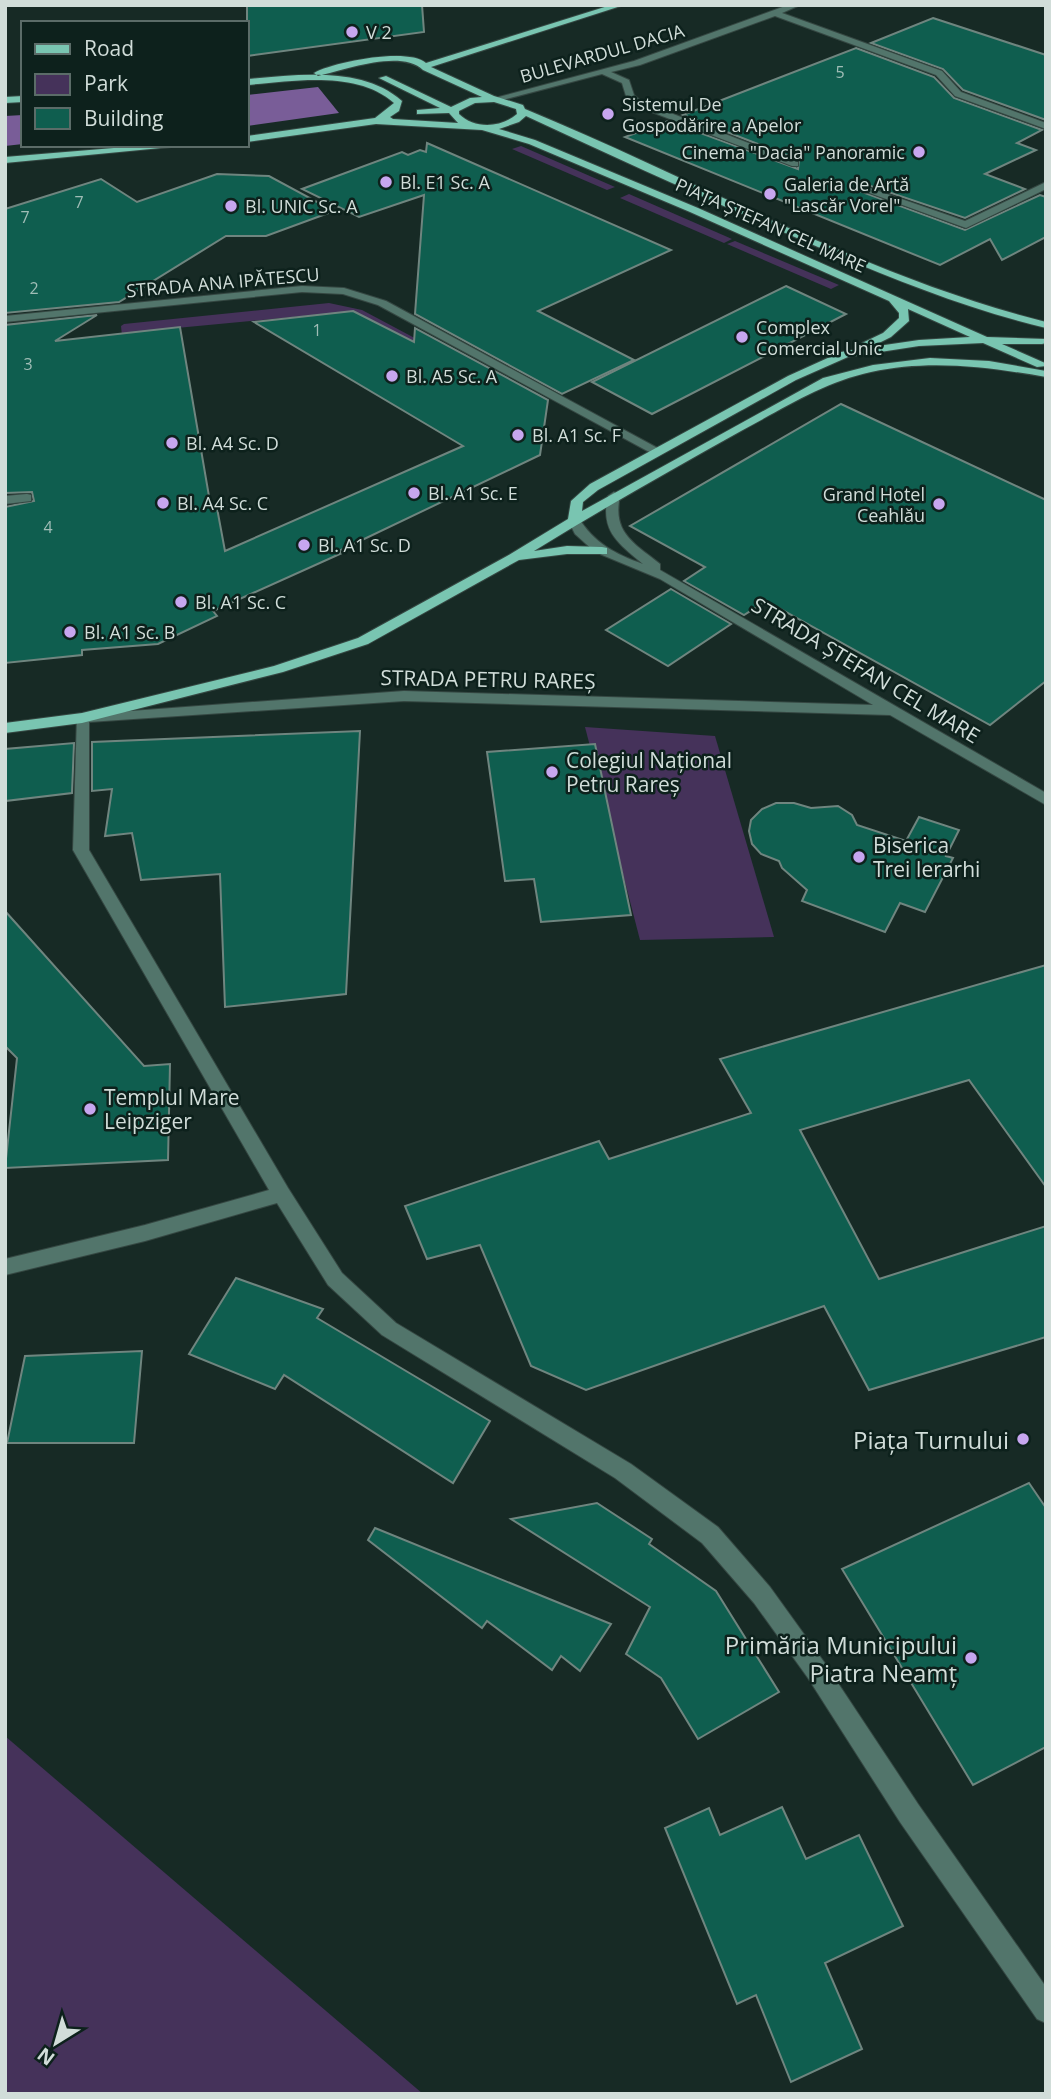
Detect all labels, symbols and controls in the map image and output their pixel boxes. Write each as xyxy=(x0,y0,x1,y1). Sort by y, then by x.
street label: BULEVARDUL DACIA xyxy=(517,18,688,88)
place label: V 2 xyxy=(366,20,392,44)
legend xyxy=(21,21,248,147)
marker: V 2 xyxy=(344,24,360,40)
text: Road xyxy=(84,34,134,62)
house number: 5 xyxy=(835,61,845,83)
text: Park xyxy=(84,69,128,97)
place label: Sistemul De Gospodărire a Apelor xyxy=(622,92,802,137)
text: Building xyxy=(84,104,163,132)
marker: Sistemul De Gospodărire a Apelor xyxy=(600,106,616,122)
place label: Cinema "Dacia" Panoramic xyxy=(681,140,905,164)
marker: Cinema "Dacia" Panoramic xyxy=(911,144,927,160)
place label: Bl. E1 Sc. A xyxy=(400,170,490,194)
street label: PIAȚA ȘTEFAN CEL MARE xyxy=(672,172,870,278)
place label: Galeria de Artă "Lascăr Vorel" xyxy=(784,172,909,217)
marker: Bl. E1 Sc. A xyxy=(378,174,394,190)
marker: Galeria de Artă "Lascăr Vorel" xyxy=(762,186,778,202)
house number: 7 xyxy=(74,191,84,213)
place label: Bl. UNIC Sc. A xyxy=(245,194,358,218)
marker: Bl. UNIC Sc. A xyxy=(223,198,239,214)
house number: 7 xyxy=(20,206,30,228)
street label: STRADA ANA IPĂTESCU xyxy=(125,262,321,302)
house number: 2 xyxy=(29,277,39,299)
place label: Complex Comercial Unic xyxy=(756,315,882,360)
house number: 1 xyxy=(312,319,322,341)
marker: Complex Comercial Unic xyxy=(734,329,750,345)
house number: 3 xyxy=(23,353,33,375)
place label: Bl. A5 Sc. A xyxy=(406,364,498,388)
marker: Bl. A5 Sc. A xyxy=(384,368,400,384)
place label: Bl. A1 Sc. F xyxy=(532,423,621,447)
marker: Bl. A1 Sc. F xyxy=(510,427,526,443)
place label: Bl. A4 Sc. D xyxy=(186,431,279,455)
marker: Bl. A4 Sc. D xyxy=(164,435,180,451)
place label: Bl. A1 Sc. E xyxy=(428,481,518,505)
place label: Grand Hotel Ceahlău xyxy=(823,482,925,527)
marker: Bl. A1 Sc. E xyxy=(406,485,422,501)
place label: Bl. A4 Sc. C xyxy=(177,491,268,515)
marker: Bl. A4 Sc. C xyxy=(155,495,171,511)
marker: Grand Hotel Ceahlău xyxy=(931,496,947,512)
house number: 4 xyxy=(43,516,53,538)
place label: Bl. A1 Sc. D xyxy=(318,533,411,557)
marker: Bl. A1 Sc. D xyxy=(296,537,312,553)
place label: Bl. A1 Sc. C xyxy=(195,590,286,614)
street label: STRADA ȘTEFAN CEL MARE xyxy=(747,591,985,749)
marker: Bl. A1 Sc. C xyxy=(173,594,189,610)
place label: Bl. A1 Sc. B xyxy=(84,620,175,644)
marker: Bl. A1 Sc. B xyxy=(62,624,78,640)
street label: STRADA PETRU RAREȘ xyxy=(380,663,596,695)
place label: Colegiul Național Petru Rareș xyxy=(566,746,732,798)
marker: Colegiul Național Petru Rareș xyxy=(544,764,560,780)
place label: Biserica Trei Ierarhi xyxy=(873,831,980,883)
marker: Biserica Trei Ierarhi xyxy=(851,849,867,865)
place label: Templul Mare Leipziger xyxy=(104,1083,240,1135)
marker: Templul Mare Leipziger xyxy=(82,1101,98,1117)
place label: Piața Turnului xyxy=(853,1423,1009,1456)
marker: Piața Turnului xyxy=(1015,1431,1031,1447)
place label: Primăria Municipului Piatra Neamț xyxy=(725,1628,957,1689)
marker: Primăria Municipului Piatra Neamț xyxy=(963,1650,979,1666)
north arrow xyxy=(21,2008,91,2078)
text: N xyxy=(32,2042,60,2072)

